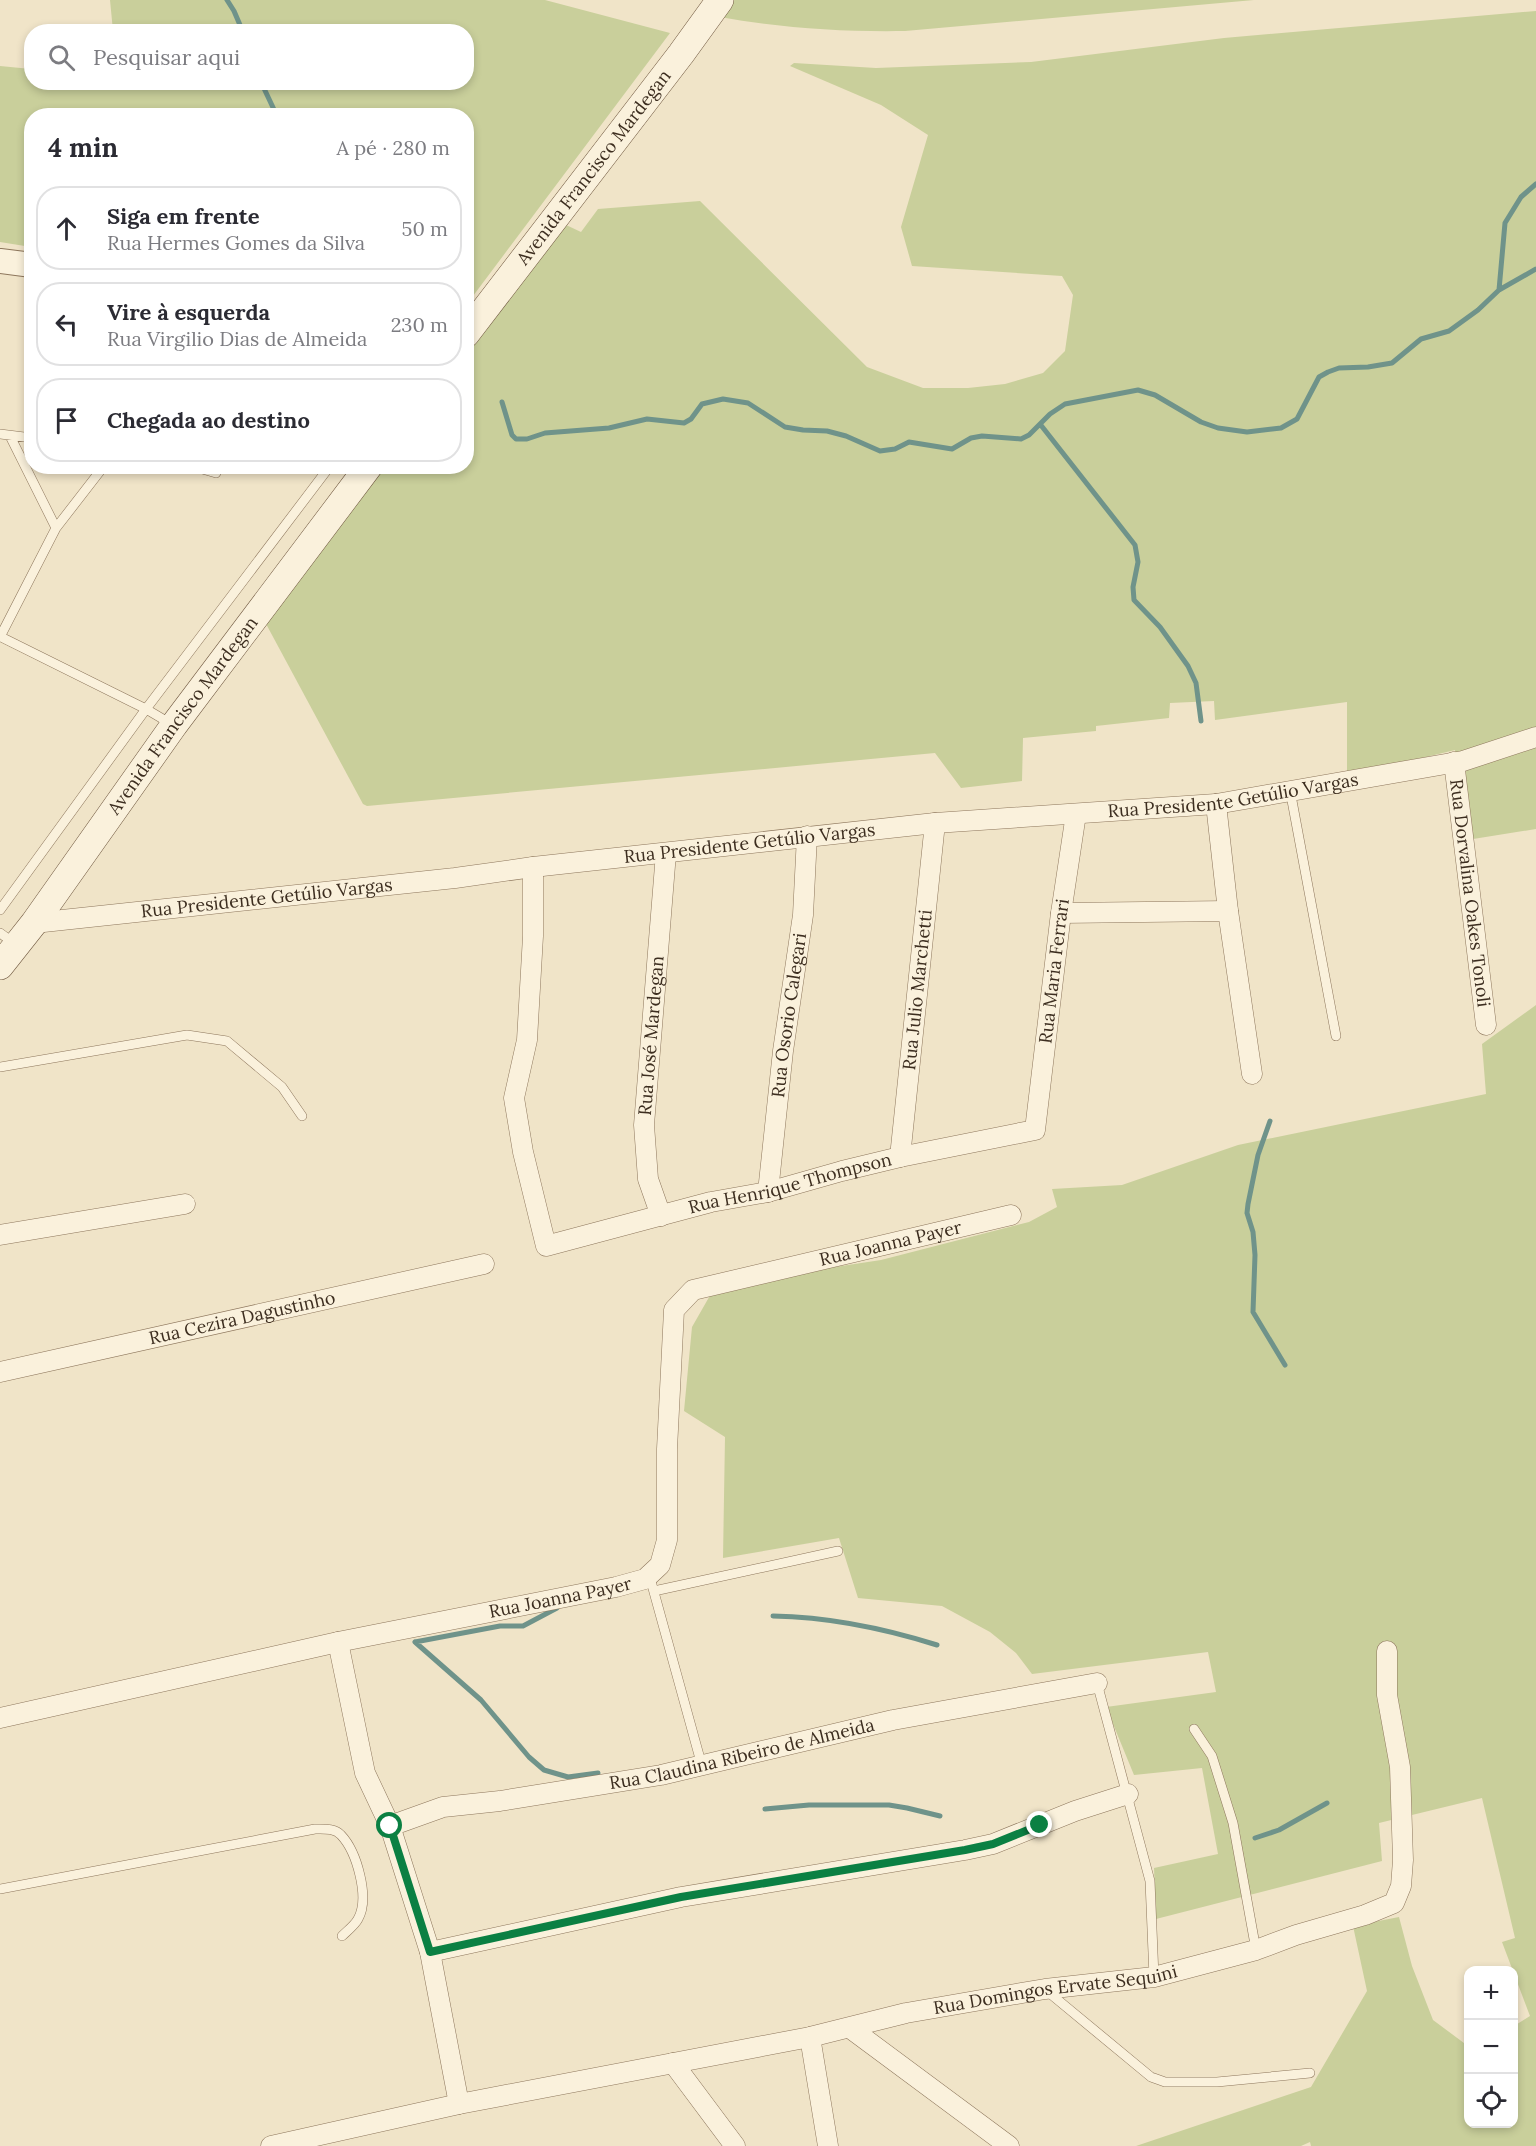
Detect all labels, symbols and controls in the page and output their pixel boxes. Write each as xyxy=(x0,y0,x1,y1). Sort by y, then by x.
search box xyxy=(24,24,474,90)
icon: search xyxy=(45,41,78,74)
text: Pesquisar aqui xyxy=(93,43,240,71)
street label: Avenida Francisco Mardegan xyxy=(511,65,676,270)
text: 4 min xyxy=(48,131,118,164)
text: A pé · 280 m xyxy=(336,135,450,160)
text: Siga em frente xyxy=(107,202,260,230)
icon: ahead xyxy=(50,212,83,245)
text: 50 m xyxy=(402,216,448,241)
text: Rua Hermes Gomes da Silva xyxy=(107,230,365,255)
text: Vire à esquerda xyxy=(107,298,270,326)
icon: left xyxy=(50,308,83,341)
text: 230 m xyxy=(391,312,448,337)
text: Rua Virgilio Dias de Almeida xyxy=(107,326,367,351)
icon: arrive xyxy=(50,404,83,437)
text: Chegada ao destino xyxy=(107,406,310,434)
street label: Avenida Francisco Mardegan xyxy=(102,612,263,820)
street label: Rua Presidente Getúlio Vargas xyxy=(1107,767,1360,822)
street label: Rua Dorvalina Oakes Tonoli xyxy=(1445,778,1496,1008)
street label: Rua Presidente Getúlio Vargas xyxy=(623,818,876,868)
street label: Rua Presidente Getúlio Vargas xyxy=(140,873,394,923)
street label: Rua Maria Ferrari xyxy=(1033,897,1074,1045)
street label: Rua Julio Marchetti xyxy=(897,908,937,1071)
street label: Rua Osorio Calegari xyxy=(766,931,811,1099)
street label: Rua José Mardegan xyxy=(633,955,669,1116)
street label: Rua Henrique Thompson xyxy=(686,1147,894,1219)
street label: Rua Joanna Payer xyxy=(817,1215,964,1271)
street label: Rua Cezira Dagustinho xyxy=(147,1286,337,1349)
street label: Rua Joanna Payer xyxy=(487,1571,634,1623)
street label: Rua Claudina Ribeiro de Almeida xyxy=(607,1713,877,1794)
route end xyxy=(1026,1811,1052,1837)
route start xyxy=(376,1812,402,1838)
street label: Rua Domingos Ervate Sequini xyxy=(931,1959,1180,2019)
map controls xyxy=(1464,1966,1518,2128)
button: + xyxy=(1464,1966,1518,2020)
button: − xyxy=(1464,2020,1518,2074)
button: locate xyxy=(1464,2074,1518,2128)

